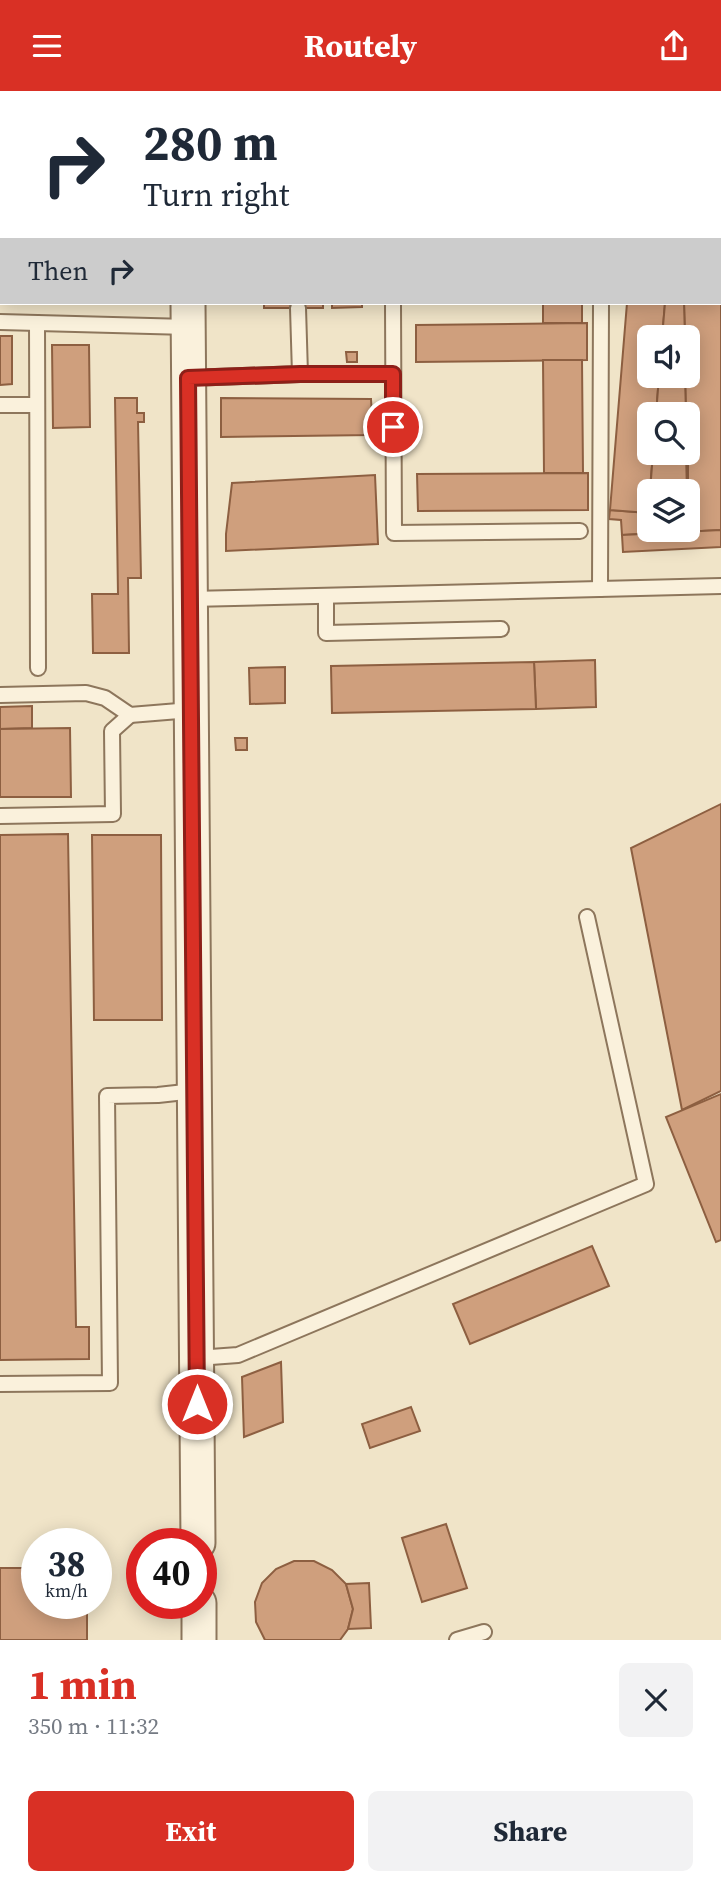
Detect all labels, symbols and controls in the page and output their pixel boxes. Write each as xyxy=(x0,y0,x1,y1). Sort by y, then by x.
text: Routely xyxy=(304,24,417,68)
icon: menu xyxy=(28,27,66,65)
icon: share xyxy=(655,27,693,65)
text: 280 m xyxy=(143,109,278,176)
icon: right xyxy=(28,119,119,210)
text: Turn right xyxy=(143,173,289,217)
icon: right xyxy=(102,252,140,290)
text: Then xyxy=(28,253,88,289)
map controls xyxy=(637,325,700,542)
button: sound xyxy=(637,325,700,388)
pin xyxy=(363,397,423,457)
button: search xyxy=(637,402,700,465)
icon: arrive xyxy=(374,408,412,446)
button: layers xyxy=(637,479,700,542)
position arrow xyxy=(160,1367,234,1441)
speed limit sign: 40 xyxy=(126,1528,217,1619)
text: 38 xyxy=(48,1540,85,1588)
text: km/h xyxy=(45,1578,88,1603)
text: 1 min xyxy=(28,1655,137,1713)
button: close xyxy=(619,1663,693,1737)
text: 350 m · 11:32 xyxy=(28,1710,159,1742)
button: Exit xyxy=(28,1791,354,1871)
button: Share xyxy=(368,1791,693,1871)

